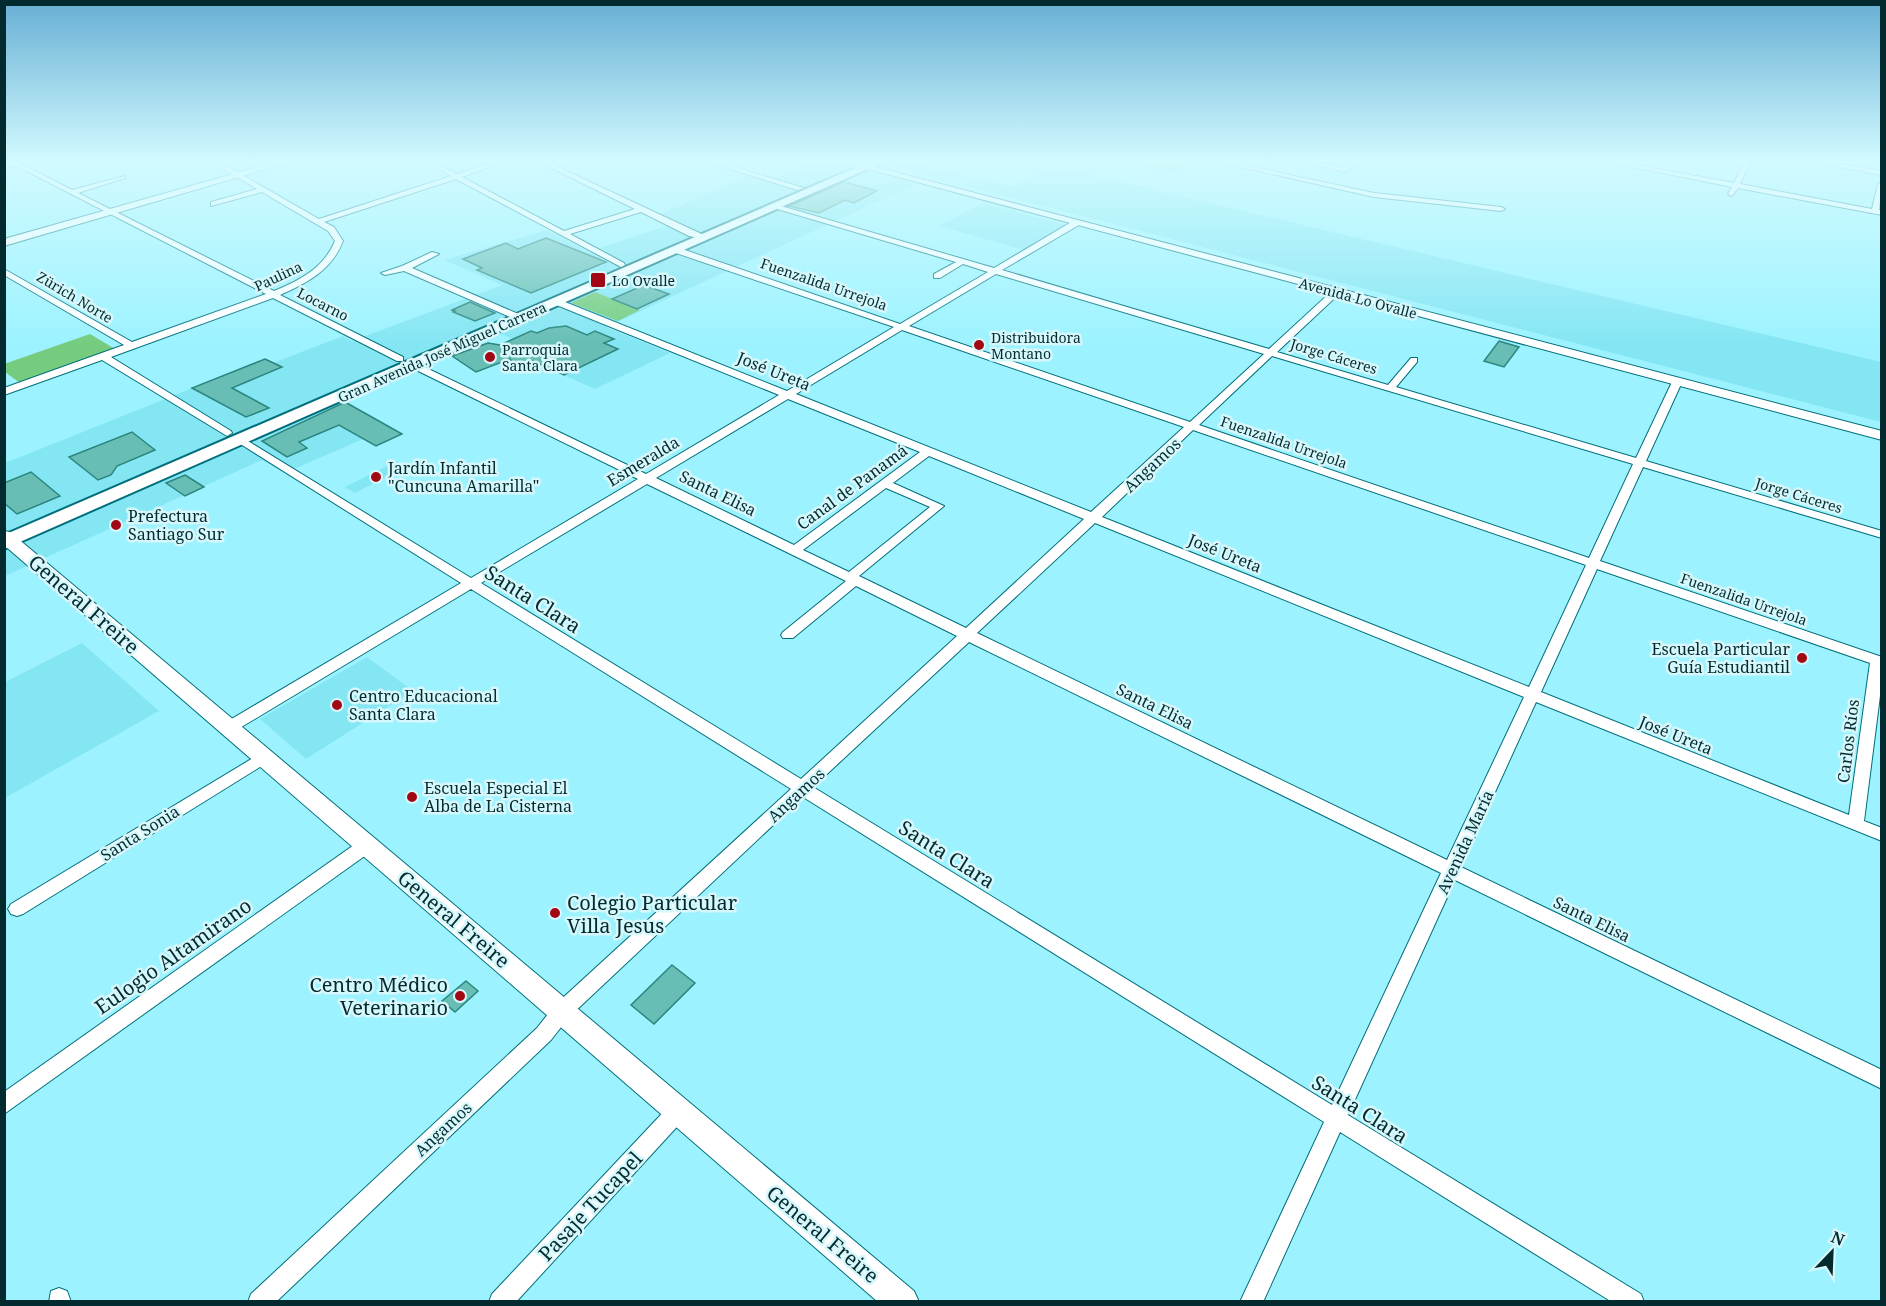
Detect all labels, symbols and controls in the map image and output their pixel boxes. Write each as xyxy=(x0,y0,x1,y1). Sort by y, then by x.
street label: Fuenzalida Urrejola xyxy=(758,253,890,315)
street label: Paulina xyxy=(251,257,305,295)
street label: Zürich Norte xyxy=(33,267,117,327)
marker: Lo Ovalle xyxy=(589,271,607,289)
place label: Lo Ovalle xyxy=(612,271,675,290)
street label: Avenida Lo Ovalle xyxy=(1297,273,1419,323)
street label: Locarno xyxy=(294,283,352,325)
street label: Gran Avenida José Miguel Carrera xyxy=(335,297,549,407)
place label: Distribuidora Montano xyxy=(991,328,1081,363)
street label: Jorge Cáceres xyxy=(1287,334,1380,378)
marker: Distribuidora Montano xyxy=(972,338,986,352)
place label: Parroquia Santa Clara xyxy=(502,340,578,375)
street label: José Ureta xyxy=(733,346,814,396)
marker: Parroquia Santa Clara xyxy=(483,350,497,364)
street label: Fuenzalida Urrejola xyxy=(1218,411,1350,473)
street label: Esmeralda xyxy=(603,431,683,491)
street label: Angamos xyxy=(1119,433,1185,497)
street label: Canal de Panamá xyxy=(792,439,912,535)
place label: Jardín Infantil "Cuncuna Amarilla" xyxy=(387,457,539,497)
street label: Santa Elisa xyxy=(676,465,760,521)
marker: Jardín Infantil "Cuncuna Amarilla" xyxy=(369,470,383,484)
street label: Jorge Cáceres xyxy=(1752,473,1845,517)
place label: Prefectura Santiago Sur xyxy=(128,505,225,545)
marker: Prefectura Santiago Sur xyxy=(109,518,123,532)
street label: José Ureta xyxy=(1184,528,1265,578)
street label: General Freire xyxy=(23,548,145,660)
street label: Santa Clara xyxy=(480,559,586,639)
street label: Fuenzalida Urrejola xyxy=(1678,568,1810,630)
place label: Escuela Particular Guía Estudiantil xyxy=(1652,638,1790,678)
marker: Escuela Particular Guía Estudiantil xyxy=(1795,651,1809,665)
street label: Santa Elisa xyxy=(1113,678,1197,734)
place label: Centro Educacional Santa Clara xyxy=(349,685,498,725)
marker: Centro Educacional Santa Clara xyxy=(330,698,344,712)
street label: Carlos Ríos xyxy=(1832,698,1864,784)
street label: José Ureta xyxy=(1635,710,1716,760)
street label: Angamos xyxy=(763,763,829,827)
place label: Escuela Especial El Alba de La Cisterna xyxy=(424,777,572,817)
street label: Avenida María xyxy=(1431,786,1499,898)
marker: Escuela Especial El Alba de La Cisterna xyxy=(405,790,419,804)
street label: Santa Sonia xyxy=(96,800,184,866)
street label: Santa Clara xyxy=(894,814,1000,894)
street label: General Freire xyxy=(392,864,516,974)
place label: Colegio Particular Villa Jesus xyxy=(567,889,738,939)
street label: Santa Elisa xyxy=(1550,891,1634,947)
street label: Eulogio Altamirano xyxy=(89,892,257,1020)
marker: Colegio Particular Villa Jesus xyxy=(548,906,562,920)
place label: Centro Médico Veterinario xyxy=(309,971,448,1021)
marker: Centro Médico Veterinario xyxy=(453,989,467,1003)
street label: Santa Clara xyxy=(1307,1069,1413,1149)
street label: Angamos xyxy=(410,1097,476,1161)
street label: Pasaje Tucapel xyxy=(532,1145,648,1267)
street label: General Freire xyxy=(761,1179,885,1289)
north arrow xyxy=(1802,1222,1862,1282)
text: N xyxy=(1828,1226,1848,1251)

